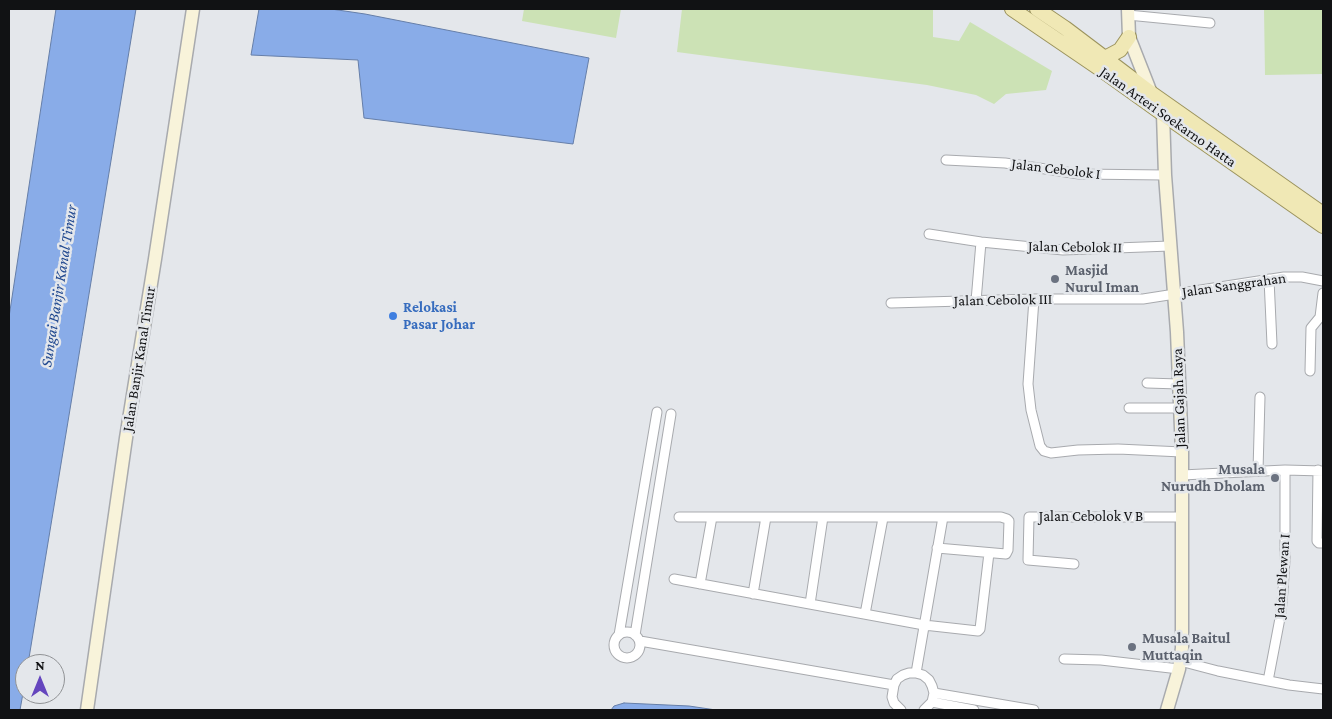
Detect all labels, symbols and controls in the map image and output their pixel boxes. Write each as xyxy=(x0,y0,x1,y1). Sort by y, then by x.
street label: Jalan Arteri Soekarno Hatta xyxy=(1096,63,1240,171)
street label: Jalan Cebolok I xyxy=(1011,155,1101,183)
water label: Sungai Banjir Kanal Timur xyxy=(37,203,81,369)
street label: Jalan Cebolok II xyxy=(1028,237,1122,257)
place label: Masjid Nurul Iman xyxy=(1065,261,1139,296)
street label: Jalan Sanggrahan xyxy=(1181,269,1287,301)
marker: Masjid Nurul Iman xyxy=(1049,273,1061,285)
street label: Jalan Banjir Kanal Timur xyxy=(119,285,159,433)
street label: Jalan Cebolok III xyxy=(954,290,1052,310)
place label: Relokasi Pasar Johar xyxy=(403,298,475,333)
marker: Relokasi Pasar Johar xyxy=(387,310,399,322)
street label: Jalan Gajah Raya xyxy=(1168,348,1190,448)
place label: Musala Nurudh Dholam xyxy=(1161,460,1265,495)
marker: Musala Nurudh Dholam xyxy=(1269,472,1281,484)
street label: Jalan Cebolok V B xyxy=(1039,507,1143,525)
street label: Jalan Plewan I xyxy=(1270,533,1294,619)
place label: Musala Baitul Muttaqin xyxy=(1142,629,1230,664)
marker: Musala Baitul Muttaqin xyxy=(1126,641,1138,653)
north arrow xyxy=(15,654,65,704)
text: N xyxy=(35,657,45,673)

